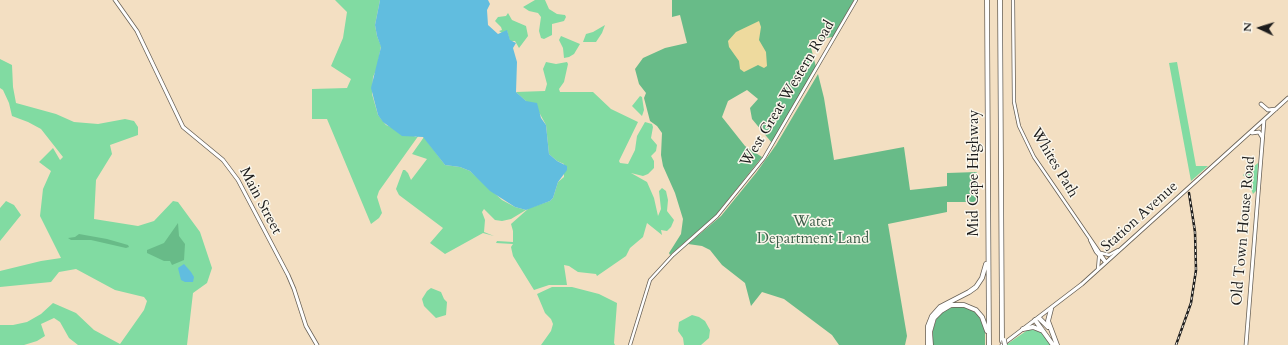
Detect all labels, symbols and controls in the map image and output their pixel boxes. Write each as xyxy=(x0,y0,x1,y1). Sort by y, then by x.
north arrow xyxy=(1240,8,1280,48)
street label: West Great Western Road xyxy=(737,18,839,170)
text: N xyxy=(1240,22,1255,32)
street label: Mid Cape Highway xyxy=(966,110,984,236)
street label: Whites Path xyxy=(1026,125,1082,201)
street label: Old Town House Road xyxy=(1228,155,1260,307)
street label: Main Street xyxy=(235,164,285,238)
street label: Station Avenue xyxy=(1098,178,1182,256)
park label: Water Department Land xyxy=(757,214,869,249)

